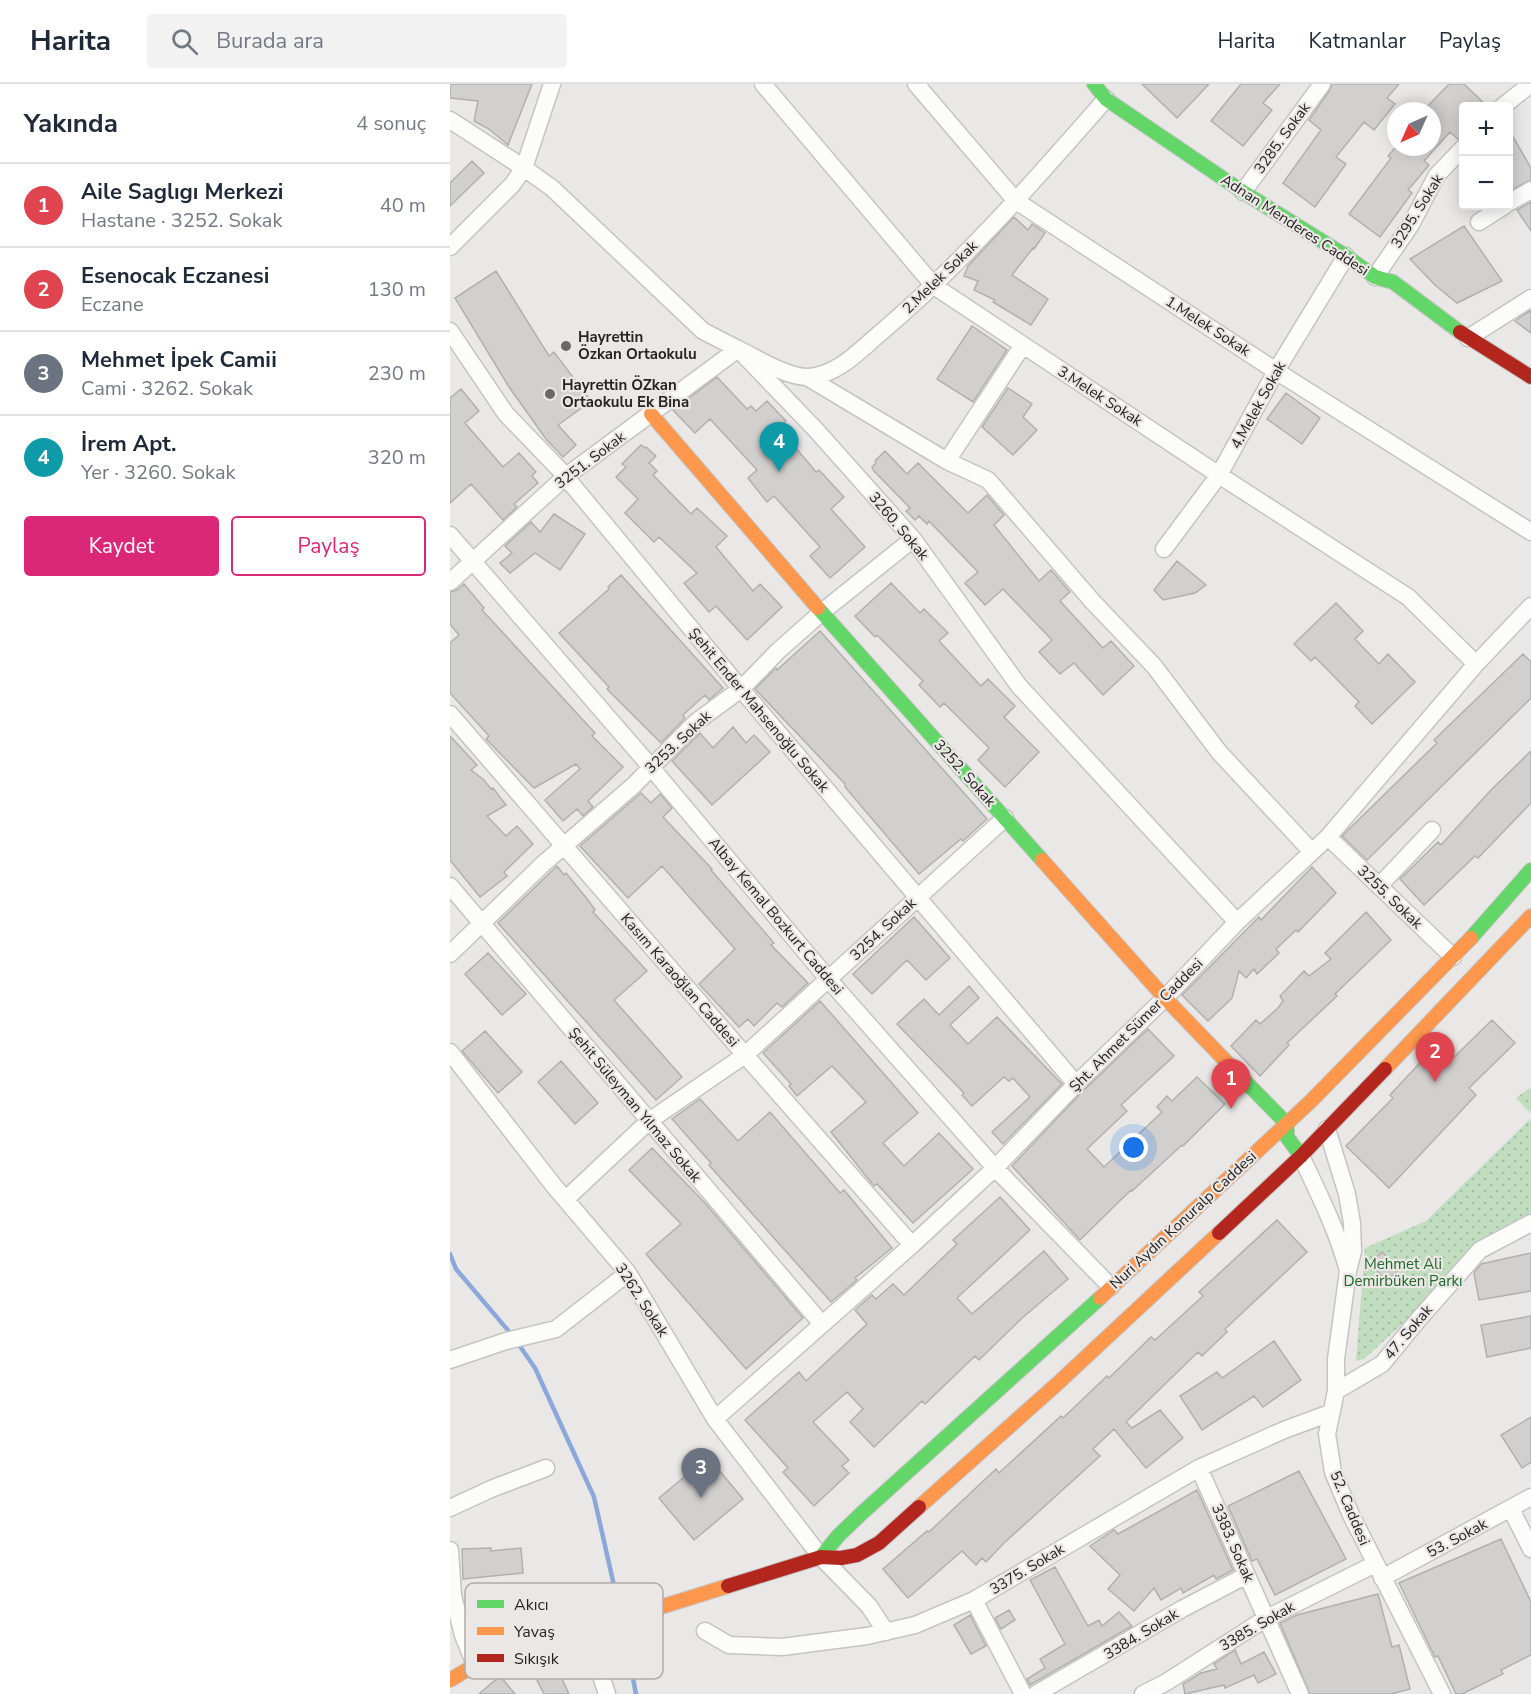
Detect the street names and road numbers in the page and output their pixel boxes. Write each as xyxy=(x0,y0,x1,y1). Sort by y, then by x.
street label: 3285. Sokak xyxy=(1249,98,1315,178)
street label: Adnan Menderes Caddesi xyxy=(1217,170,1373,280)
street label: 3295. Sokak xyxy=(1386,170,1448,252)
street label: 2.Melek Sokak xyxy=(898,236,982,318)
street label: 1.Melek Sokak xyxy=(1162,291,1255,361)
street label: 4.Melek Sokak xyxy=(1226,357,1291,452)
street label: 3.Melek Sokak xyxy=(1054,361,1147,431)
street label: 3251. Sokak xyxy=(551,427,630,493)
street label: 3260. Sokak xyxy=(864,488,934,565)
street label: Şehit Ender Mahsenoğlu Sokak xyxy=(684,624,834,797)
street label: 3253. Sokak xyxy=(641,706,716,778)
street label: 3252. Sokak xyxy=(930,735,1001,811)
street label: Albay Kemal Bozkurt Caddesi xyxy=(704,833,848,999)
street label: 3255. Sokak xyxy=(1353,861,1427,934)
street label: 3254. Sokak xyxy=(846,893,921,965)
street label: Kasım Karaoğlan Caddesi xyxy=(616,909,744,1051)
street label: Şht. Ahmet Sümer Caddesi xyxy=(1065,954,1207,1096)
street label: Şehit Süleyman Yılmaz Sokak xyxy=(564,1023,706,1187)
street label: Nuri Aydın Konuralp Caddesi xyxy=(1105,1147,1261,1293)
street label: 3262. Sokak xyxy=(611,1259,673,1341)
street label: 47. Sokak xyxy=(1379,1300,1437,1364)
street label: 52. Caddesi xyxy=(1325,1468,1375,1548)
street label: 3383. Sokak xyxy=(1207,1501,1259,1586)
street label: 53. Sokak xyxy=(1423,1514,1491,1562)
street label: 3375. Sokak xyxy=(986,1539,1068,1599)
street label: 3385. Sokak xyxy=(1216,1596,1299,1656)
street label: 3384. Sokak xyxy=(1100,1604,1182,1664)

